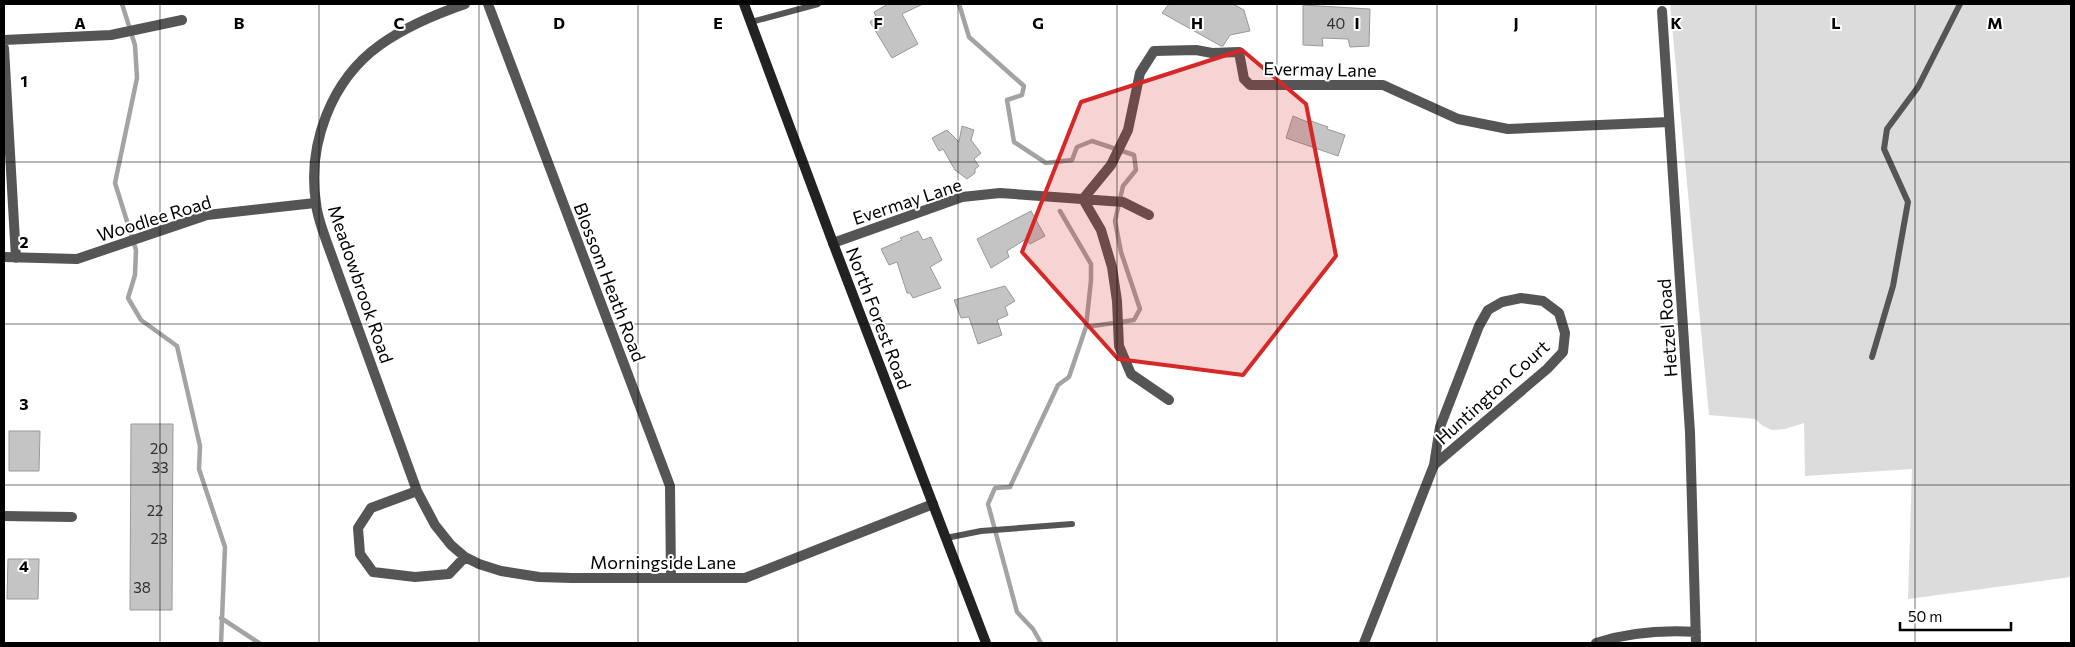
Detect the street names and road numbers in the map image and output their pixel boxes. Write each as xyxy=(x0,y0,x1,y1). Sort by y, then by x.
street label: Evermay Lane xyxy=(1263,57,1377,81)
street label: Evermay Lane xyxy=(850,173,964,229)
street label: Woodlee Road xyxy=(94,190,214,246)
street label: Blossom Heath Road xyxy=(570,199,650,365)
street label: Meadowbrook Road xyxy=(324,202,398,366)
street label: North Forest Road xyxy=(842,244,916,392)
street label: Hetzel Road xyxy=(1653,278,1681,378)
street label: Huntington Court xyxy=(1431,335,1553,449)
street label: Morningside Lane xyxy=(590,551,736,573)

